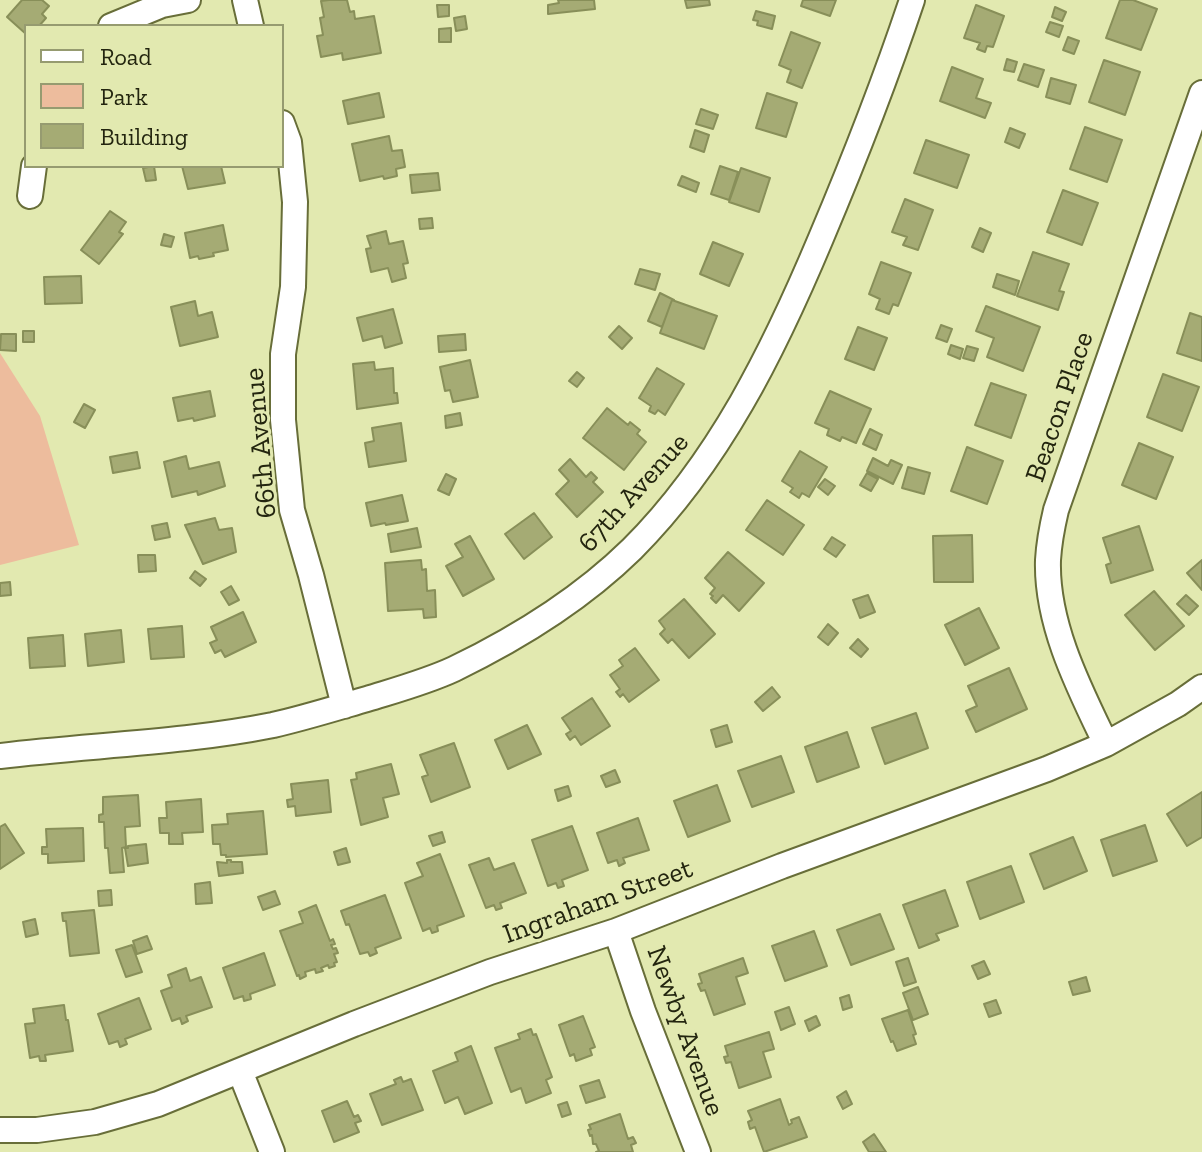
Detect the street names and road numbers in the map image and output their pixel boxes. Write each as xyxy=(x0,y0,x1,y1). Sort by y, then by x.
street label: Beacon Place xyxy=(1019,328,1101,486)
street label: 66th Avenue xyxy=(238,366,284,520)
street label: 67th Avenue xyxy=(572,426,696,560)
street label: Ingraham Street xyxy=(499,852,697,952)
street label: Newby Avenue xyxy=(639,942,731,1120)

